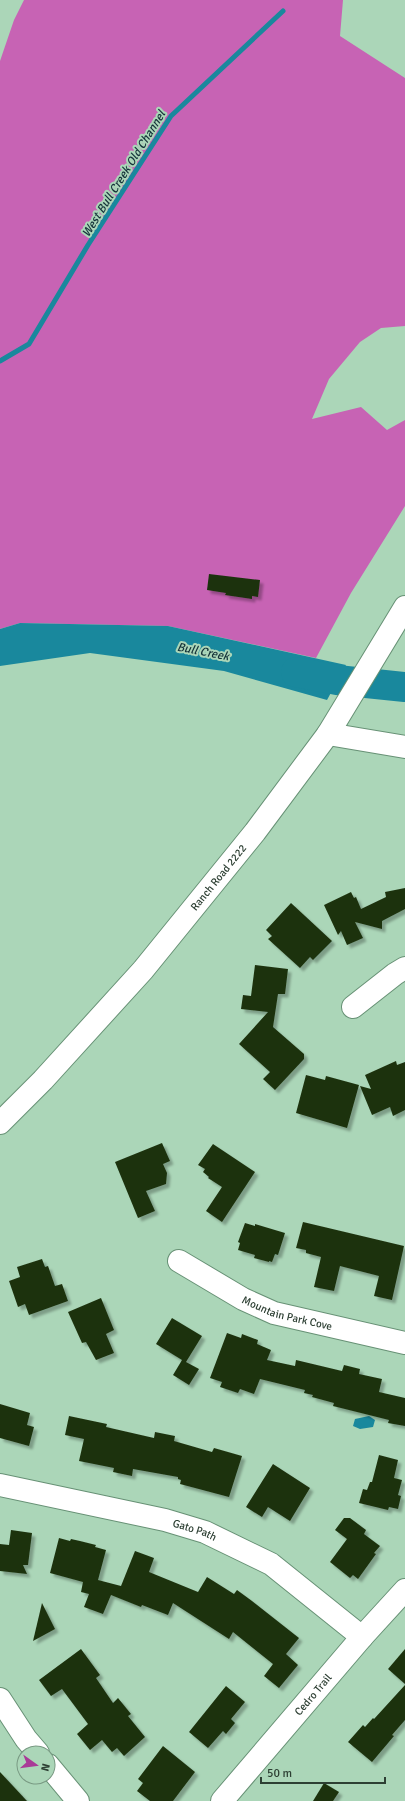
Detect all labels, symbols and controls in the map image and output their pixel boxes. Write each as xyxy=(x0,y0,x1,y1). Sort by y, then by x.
water label: West Bull Creek Old Channel xyxy=(79,107,170,240)
water label: Bull Creek xyxy=(176,640,231,665)
street label: Ranch Road 2222 xyxy=(188,841,249,913)
street label: Mountain Park Cove xyxy=(240,1293,333,1333)
street label: Gato Path xyxy=(171,1516,219,1543)
street label: Cedro Trail xyxy=(292,1671,334,1718)
north arrow xyxy=(16,1745,56,1785)
scale bar xyxy=(261,1759,385,1785)
text: N xyxy=(38,1762,52,1773)
text: 50 m xyxy=(267,1766,292,1781)

